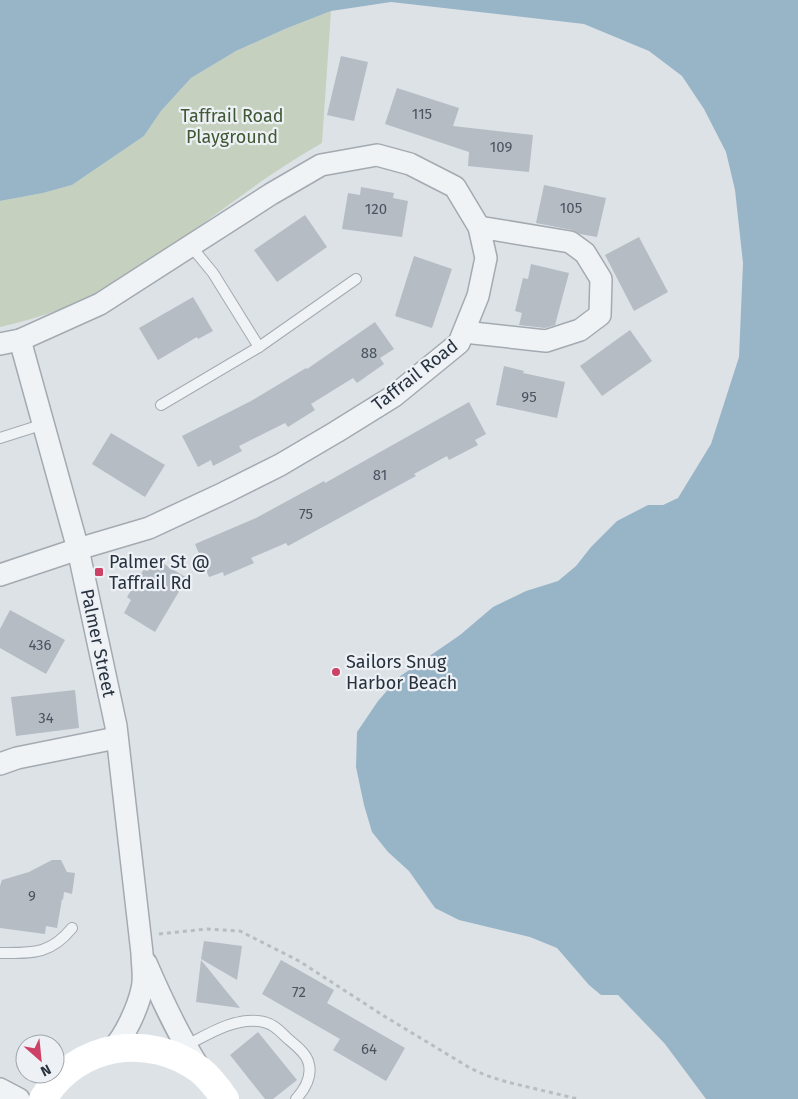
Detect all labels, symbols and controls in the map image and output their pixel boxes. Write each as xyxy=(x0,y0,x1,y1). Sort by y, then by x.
park label: Taffrail Road Playground xyxy=(181,105,284,148)
house number: 115 xyxy=(412,105,432,123)
house number: 109 xyxy=(490,138,512,156)
house number: 105 xyxy=(560,199,582,217)
house number: 120 xyxy=(365,200,387,218)
street label: Taffrail Road xyxy=(368,335,462,415)
house number: 88 xyxy=(361,344,377,362)
house number: 95 xyxy=(521,388,537,406)
house number: 81 xyxy=(373,466,387,484)
house number: 75 xyxy=(299,505,313,523)
place label: Palmer St @ Taffrail Rd xyxy=(109,551,210,594)
marker: Palmer St @ Taffrail Rd xyxy=(93,566,105,578)
street label: Palmer Street xyxy=(76,587,120,700)
house number: 436 xyxy=(28,636,52,654)
place label: Sailors Snug Harbor Beach xyxy=(346,651,457,694)
marker: Sailors Snug Harbor Beach xyxy=(330,666,342,678)
house number: 34 xyxy=(38,709,54,727)
house number: 9 xyxy=(28,887,36,905)
house number: 72 xyxy=(292,983,306,1001)
north arrow xyxy=(15,1034,65,1084)
house number: 64 xyxy=(361,1040,377,1058)
text: N xyxy=(38,1060,54,1080)

